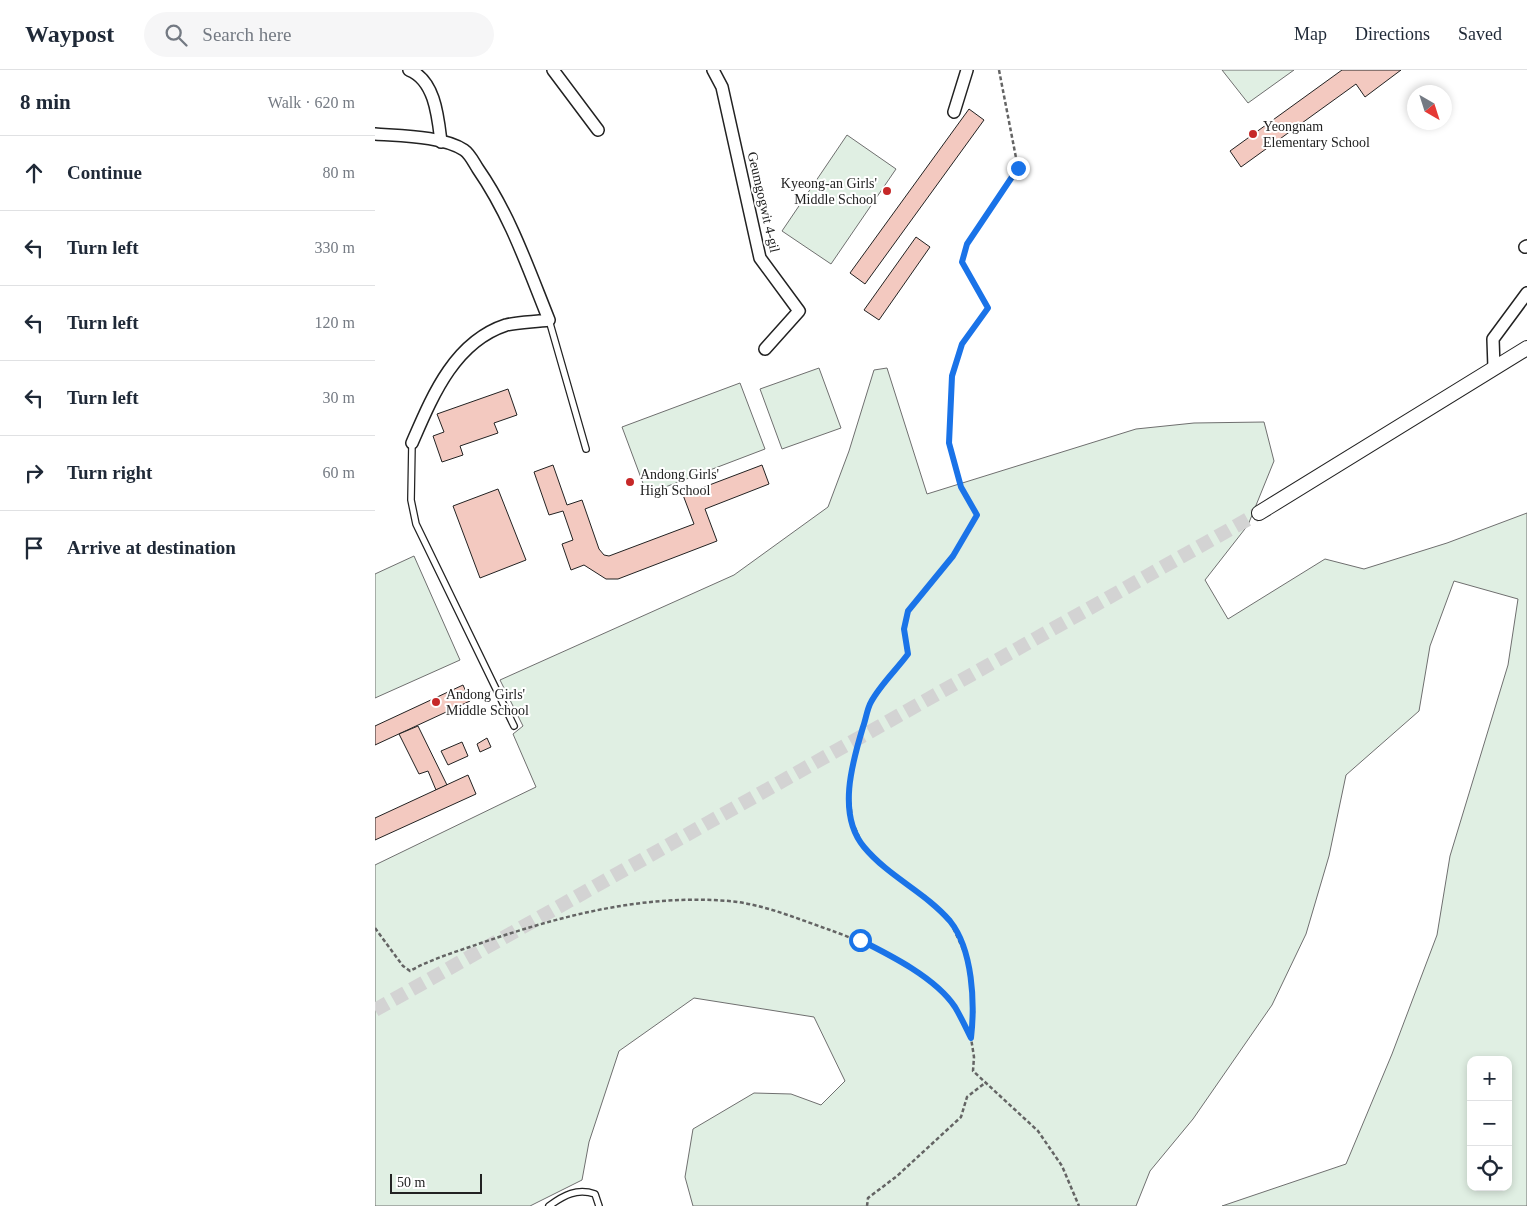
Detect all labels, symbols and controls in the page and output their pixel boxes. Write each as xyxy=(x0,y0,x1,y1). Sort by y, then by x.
search box xyxy=(144,12,494,57)
text: Waypost xyxy=(25,21,114,47)
icon: search xyxy=(162,21,190,49)
text: Search here xyxy=(202,24,292,45)
text: Map xyxy=(1294,24,1327,44)
text: Directions xyxy=(1355,24,1430,44)
text: Saved xyxy=(1458,24,1502,44)
north arrow xyxy=(1407,85,1452,130)
text: 8 min xyxy=(20,90,71,114)
text: Walk · 620 m xyxy=(268,94,355,111)
place label: Yeongnam Elementary School xyxy=(1263,119,1370,150)
marker: Yeongnam Elementary School xyxy=(1247,128,1259,140)
street label: Geumgogwit 4-gil xyxy=(745,150,782,254)
route end xyxy=(1007,157,1030,180)
icon: ahead xyxy=(20,159,48,187)
text: Continue xyxy=(67,162,142,183)
text: 80 m xyxy=(323,164,355,181)
place label: Kyeong-an Girls' Middle School xyxy=(781,176,877,207)
marker: Kyeong-an Girls' Middle School xyxy=(881,185,893,197)
icon: left xyxy=(20,234,48,262)
text: Turn left xyxy=(67,237,139,258)
text: 330 m xyxy=(315,239,355,256)
icon: left xyxy=(20,309,48,337)
text: Turn left xyxy=(67,312,139,333)
text: 120 m xyxy=(315,314,355,331)
icon: left xyxy=(20,384,48,412)
text: Turn left xyxy=(67,387,139,408)
text: 30 m xyxy=(323,389,355,406)
icon: right xyxy=(20,459,48,487)
text: Turn right xyxy=(67,462,152,483)
text: 60 m xyxy=(323,464,355,481)
place label: Andong Girls' High School xyxy=(640,467,719,498)
marker: Andong Girls' High School xyxy=(624,476,636,488)
icon: arrive xyxy=(20,534,48,562)
text: Arrive at destination xyxy=(67,537,236,558)
place label: Andong Girls' Middle School xyxy=(446,687,529,718)
marker: Andong Girls' Middle School xyxy=(430,696,442,708)
route start xyxy=(849,929,872,952)
map controls xyxy=(1467,1056,1512,1191)
button: + xyxy=(1467,1056,1512,1101)
button: − xyxy=(1467,1101,1512,1146)
button: locate xyxy=(1467,1146,1512,1191)
scale bar xyxy=(390,1171,483,1194)
text: 50 m xyxy=(397,1175,425,1190)

